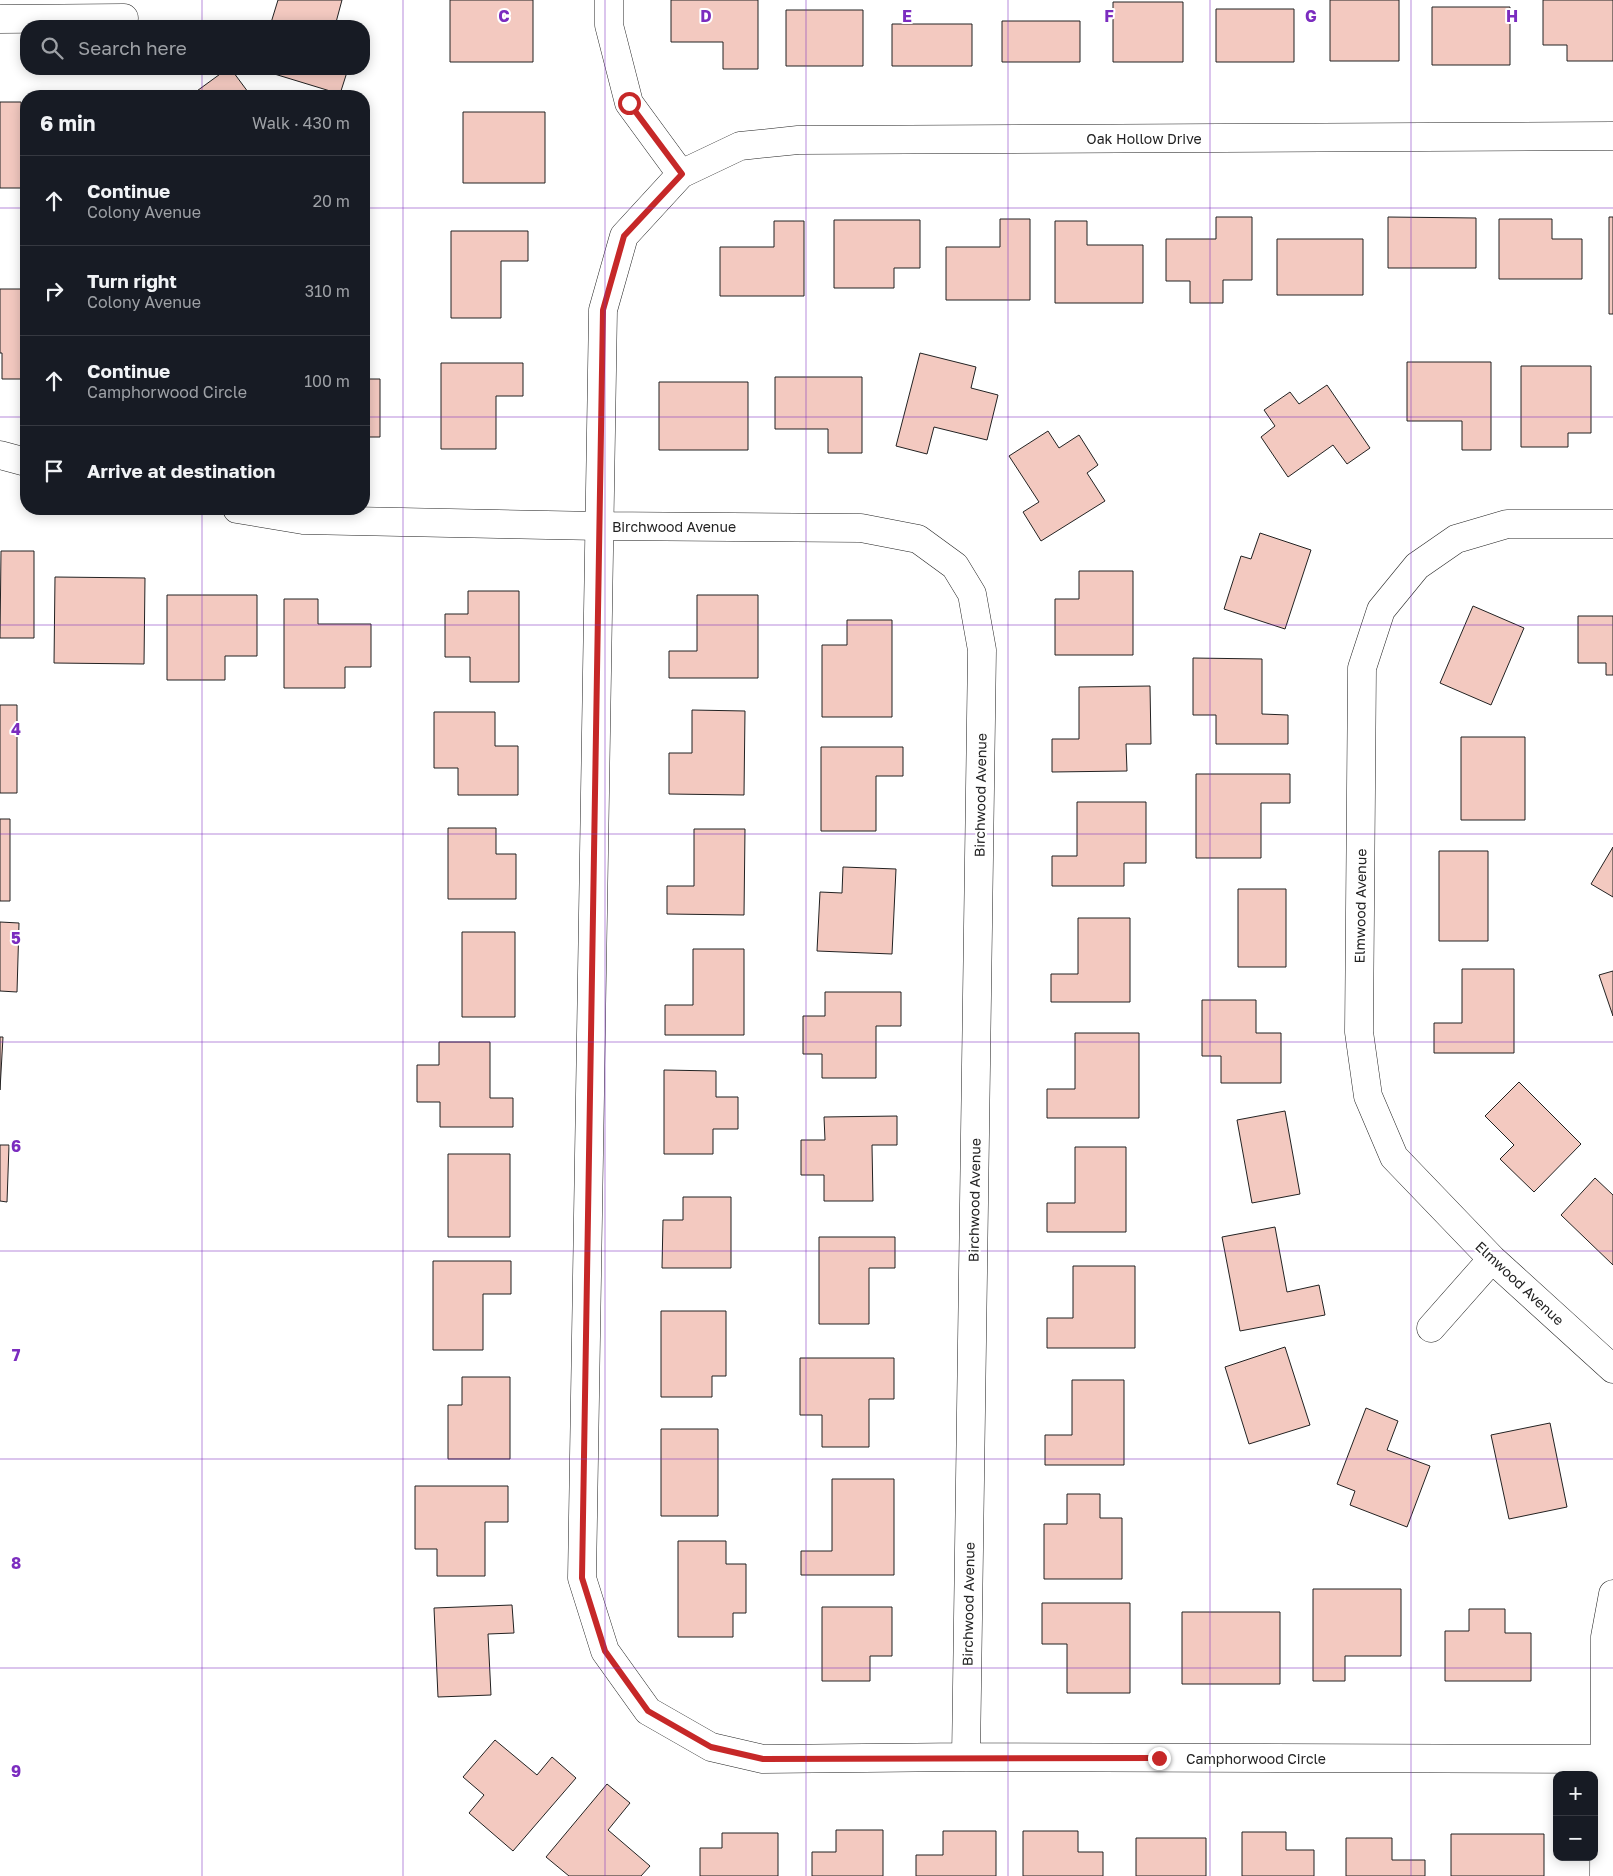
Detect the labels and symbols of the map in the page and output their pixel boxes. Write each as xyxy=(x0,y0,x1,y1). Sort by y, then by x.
text: C xyxy=(498,6,510,26)
text: D xyxy=(700,6,712,26)
text: E xyxy=(902,6,912,26)
text: F xyxy=(1104,6,1114,26)
text: G xyxy=(1305,6,1317,26)
text: H xyxy=(1506,6,1518,26)
route start xyxy=(618,92,641,115)
street label: Oak Hollow Drive xyxy=(1086,130,1202,147)
street label: Birchwood Avenue xyxy=(612,518,736,535)
text: 4 xyxy=(11,719,21,739)
street label: Birchwood Avenue xyxy=(970,733,990,857)
street label: Elmwood Avenue xyxy=(1350,848,1370,964)
text: 5 xyxy=(11,928,21,948)
text: 6 xyxy=(11,1136,21,1156)
street label: Birchwood Avenue xyxy=(964,1138,984,1262)
street label: Elmwood Avenue xyxy=(1472,1238,1568,1328)
text: 7 xyxy=(12,1345,21,1365)
street label: Birchwood Avenue xyxy=(958,1542,978,1666)
text: 8 xyxy=(11,1553,21,1573)
route end xyxy=(1148,1747,1171,1770)
street label: Camphorwood Circle xyxy=(1186,1750,1326,1767)
text: 9 xyxy=(11,1761,21,1781)

